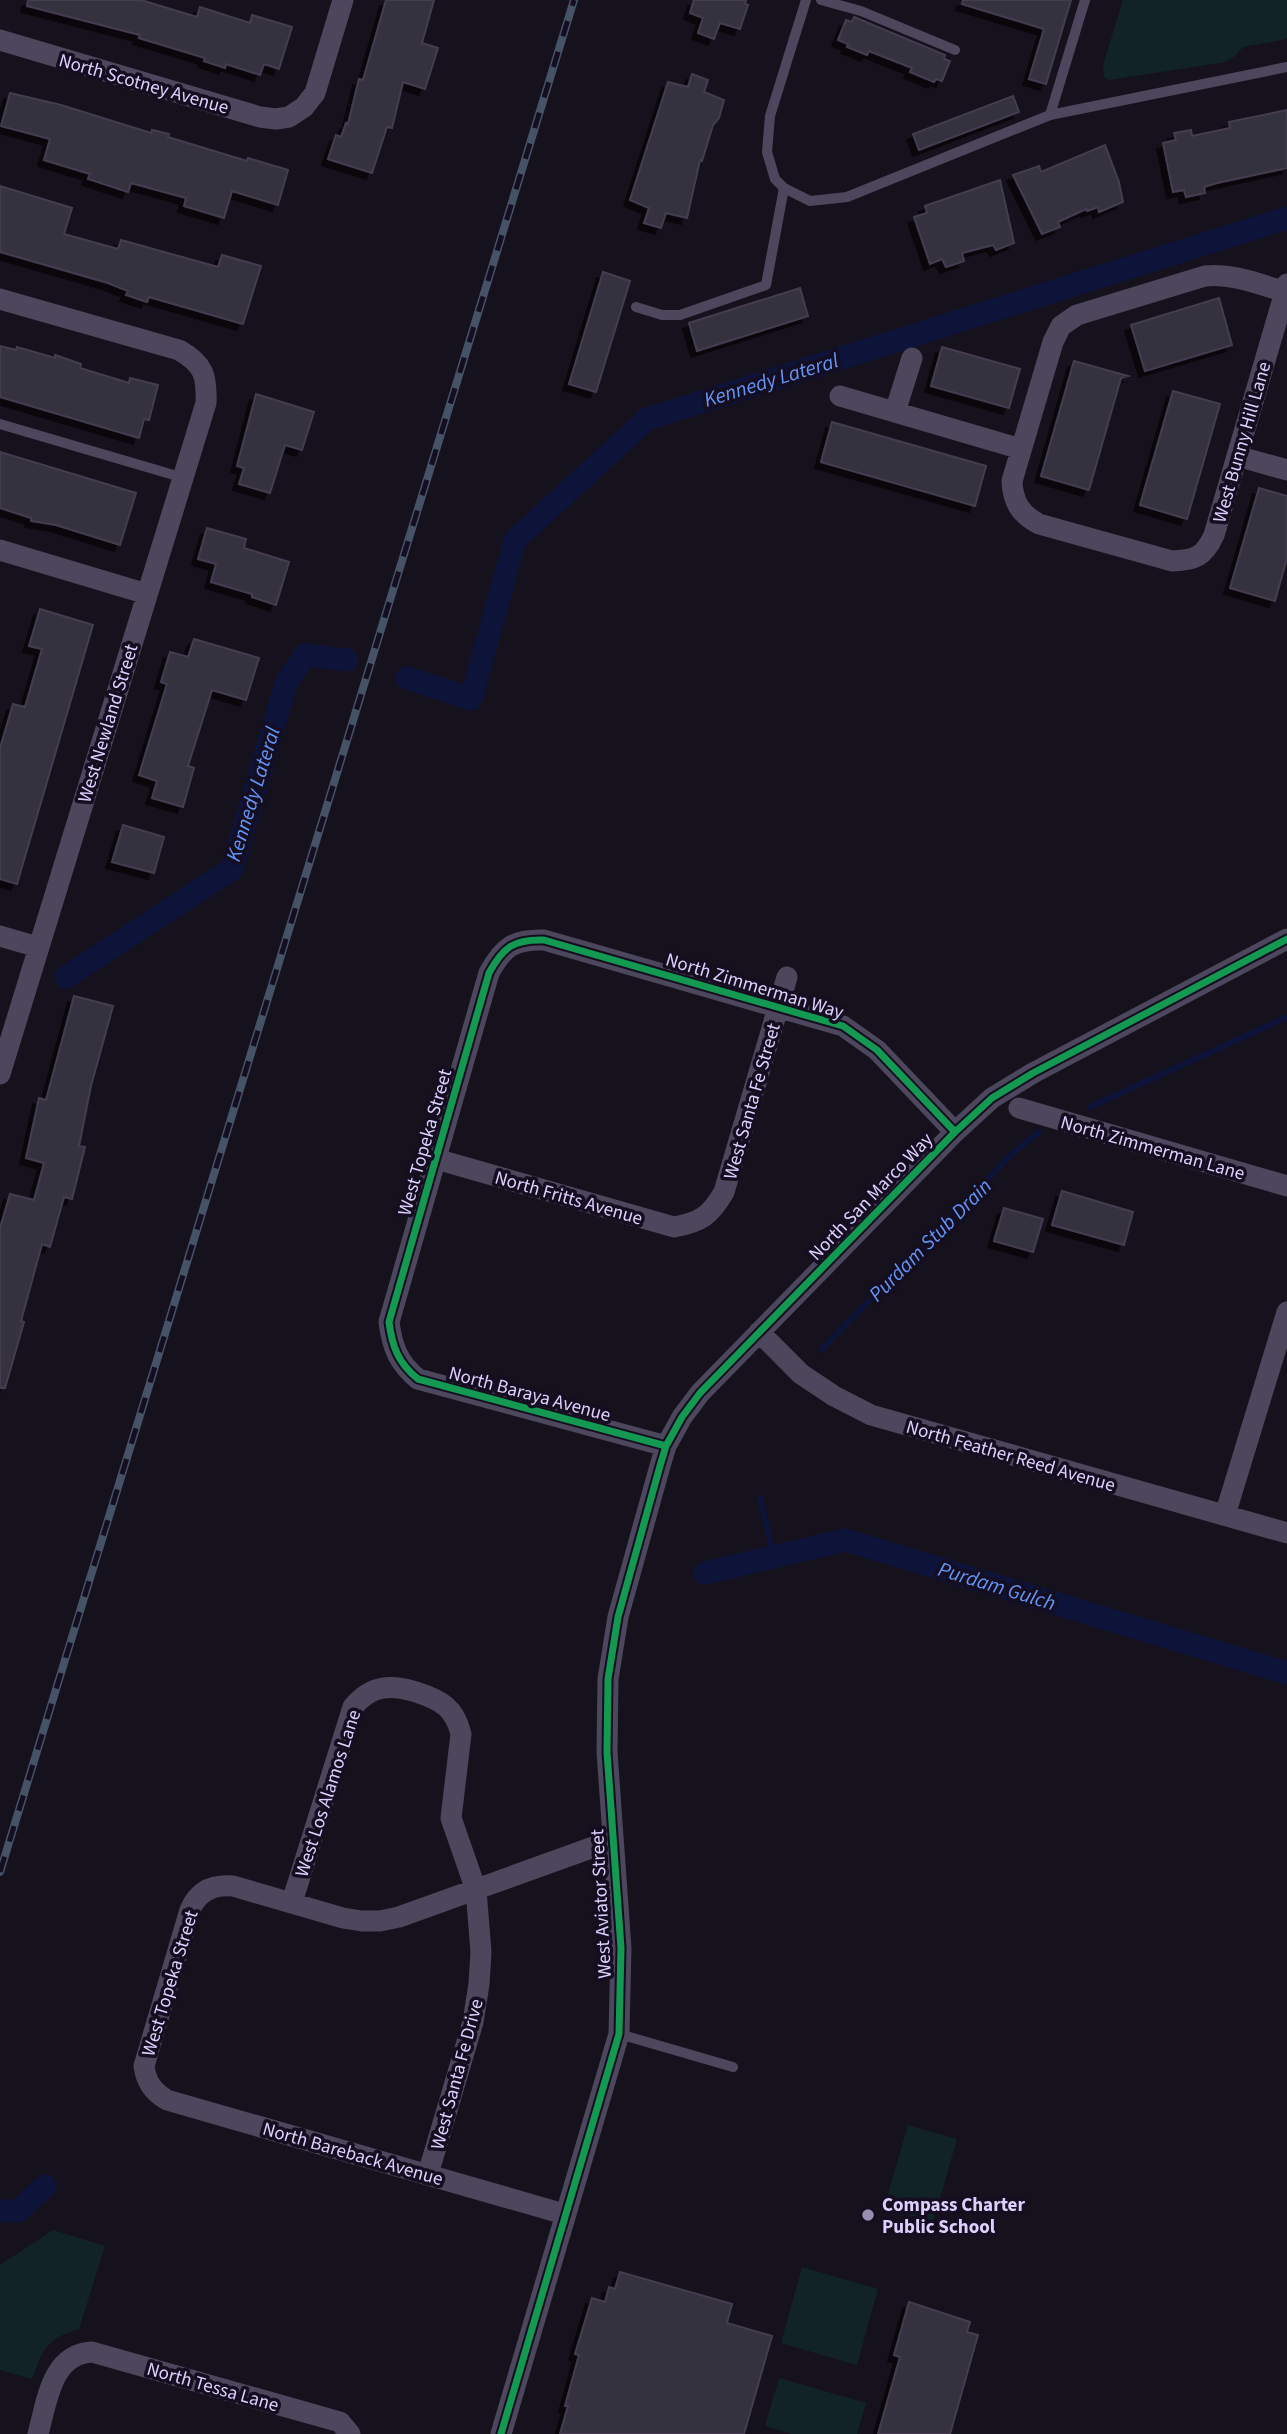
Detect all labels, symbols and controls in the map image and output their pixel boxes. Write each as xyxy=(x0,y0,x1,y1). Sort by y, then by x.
street label: North Scotney Avenue xyxy=(55,47,232,122)
water label: Kennedy Lateral xyxy=(700,345,843,415)
street label: West Bunny Hill Lane xyxy=(1207,359,1278,526)
street label: West Newland Street xyxy=(71,640,146,806)
water label: Kennedy Lateral xyxy=(218,722,288,865)
street label: North Zimmerman Way xyxy=(662,947,847,1026)
street label: West Santa Fe Street xyxy=(717,1019,788,1183)
street label: West Topeka Street xyxy=(392,1065,459,1219)
street label: North Zimmerman Lane xyxy=(1057,1109,1248,1188)
street label: North San Marco Way xyxy=(803,1127,940,1267)
street label: North Fritts Avenue xyxy=(492,1164,646,1232)
water label: Purdam Stub Drain xyxy=(862,1172,998,1308)
street label: North Baraya Avenue xyxy=(446,1360,614,1429)
street label: North Feather Reed Avenue xyxy=(903,1414,1118,1499)
water label: Purdam Gulch xyxy=(934,1554,1060,1618)
street label: West Los Alamos Lane xyxy=(289,1706,368,1881)
street label: West Aviator Street xyxy=(584,1828,619,1979)
street label: West Topeka Street xyxy=(135,1906,206,2060)
street label: West Santa Fe Drive xyxy=(424,1996,491,2153)
street label: North Bareback Avenue xyxy=(259,2116,446,2193)
place label: Compass Charter Public School xyxy=(882,2192,1025,2241)
marker: Compass Charter Public School xyxy=(860,2207,876,2223)
street label: North Tessa Lane xyxy=(143,2356,282,2419)

